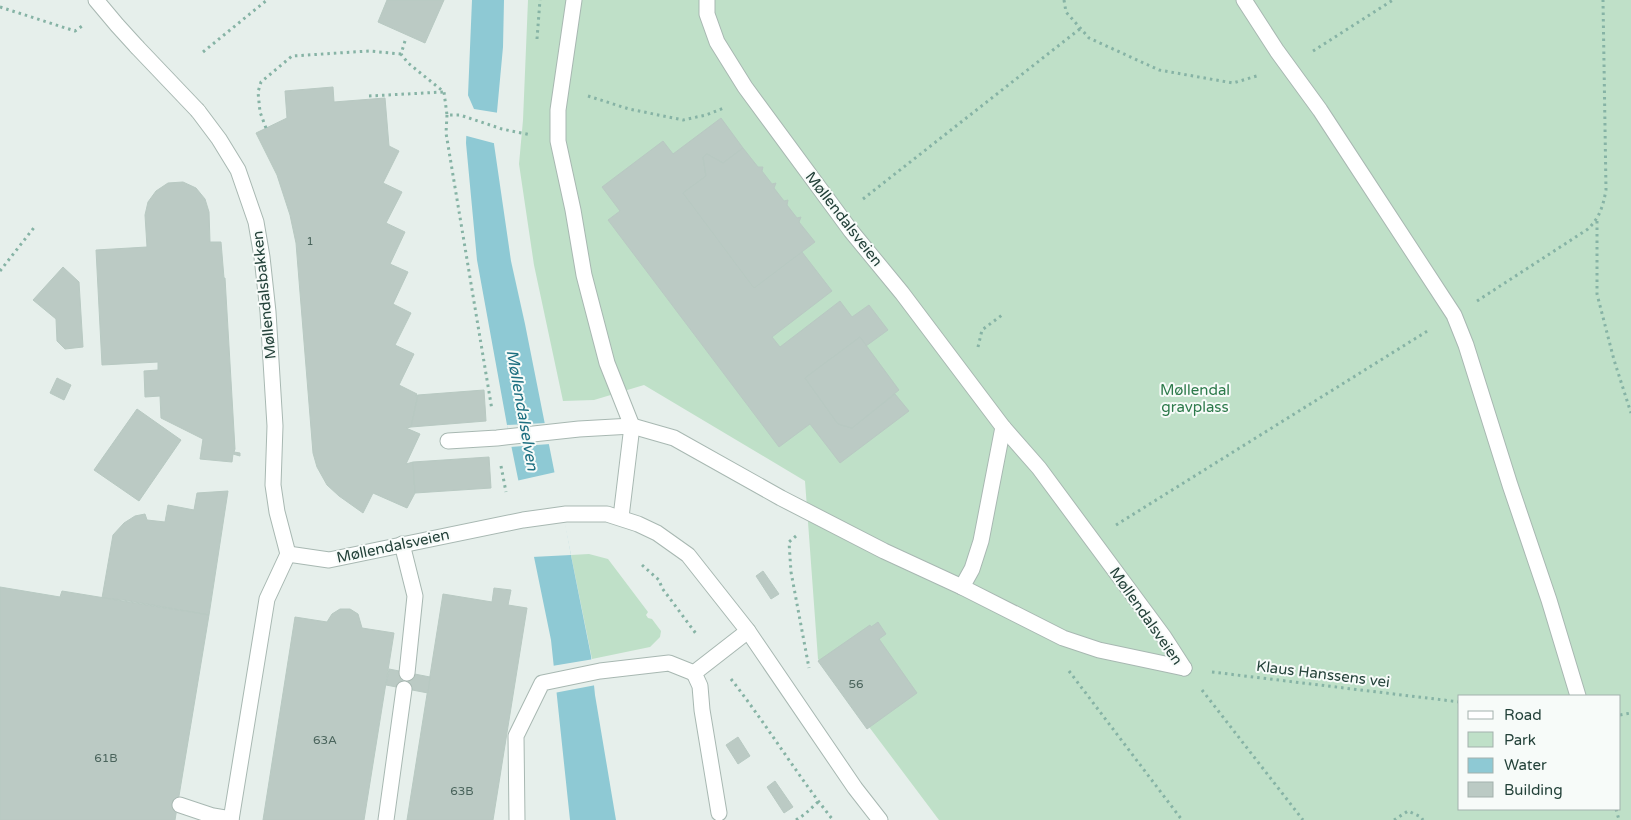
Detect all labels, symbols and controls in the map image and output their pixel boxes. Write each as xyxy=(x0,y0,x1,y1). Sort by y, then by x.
street label: Møllendalsveien xyxy=(802,168,886,270)
street label: Møllendalsbakken xyxy=(248,230,280,360)
house number: 1 xyxy=(306,234,314,248)
water label: Møllendalselven xyxy=(502,348,543,474)
park label: Møllendal gravplass xyxy=(1160,381,1230,416)
street label: Møllendalsveien xyxy=(335,525,451,567)
street label: Møllendalsveien xyxy=(1106,564,1186,668)
street label: Klaus Hanssens vei xyxy=(1255,657,1391,691)
house number: 56 xyxy=(848,677,864,691)
legend xyxy=(1458,695,1621,810)
text: Road xyxy=(1504,706,1542,724)
text: Park xyxy=(1504,731,1536,749)
house number: 63A xyxy=(313,733,337,747)
house number: 61B xyxy=(94,751,118,765)
text: Water xyxy=(1504,756,1547,774)
text: Building xyxy=(1504,781,1563,799)
house number: 63B xyxy=(450,784,474,798)

